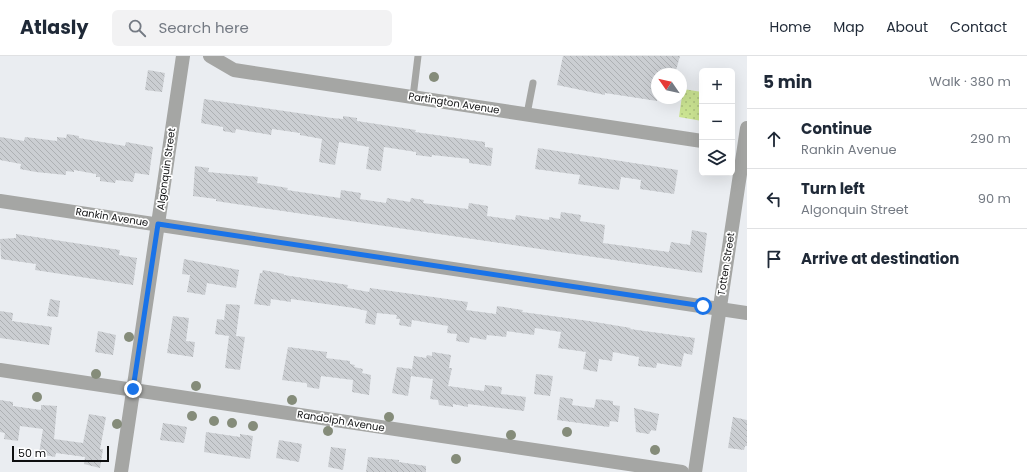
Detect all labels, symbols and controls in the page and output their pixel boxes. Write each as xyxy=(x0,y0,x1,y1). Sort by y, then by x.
search box xyxy=(112,10,392,46)
text: Atlasly xyxy=(20,14,88,41)
icon: search xyxy=(126,17,148,39)
text: Search here xyxy=(158,17,249,38)
text: Home xyxy=(769,17,811,37)
text: Map xyxy=(833,17,864,37)
text: About xyxy=(886,17,928,37)
text: Contact xyxy=(950,17,1007,37)
north arrow xyxy=(651,68,687,104)
map controls xyxy=(699,68,735,176)
button: + xyxy=(699,68,735,104)
text: 5 min xyxy=(763,70,812,94)
text: Walk · 380 m xyxy=(929,72,1011,91)
street label: Partington Avenue xyxy=(407,88,501,118)
button: − xyxy=(699,104,735,140)
text: Continue xyxy=(801,118,872,139)
street label: Algonquin Street xyxy=(153,127,179,211)
icon: ahead xyxy=(763,128,785,150)
text: 290 m xyxy=(970,129,1011,148)
button: layers xyxy=(699,140,735,176)
text: Rankin Avenue xyxy=(801,140,897,159)
text: Turn left xyxy=(801,178,865,199)
icon: left xyxy=(763,188,785,210)
text: 90 m xyxy=(978,189,1011,208)
text: Algonquin Street xyxy=(801,200,909,219)
street label: Rankin Avenue xyxy=(75,204,149,230)
street label: Totten Street xyxy=(714,231,738,297)
icon: arrive xyxy=(763,248,785,270)
text: Arrive at destination xyxy=(801,248,959,269)
route start xyxy=(694,297,712,315)
route end xyxy=(124,380,142,398)
street label: Randolph Avenue xyxy=(296,407,386,435)
scale bar xyxy=(12,444,109,463)
text: 50 m xyxy=(18,445,46,461)

